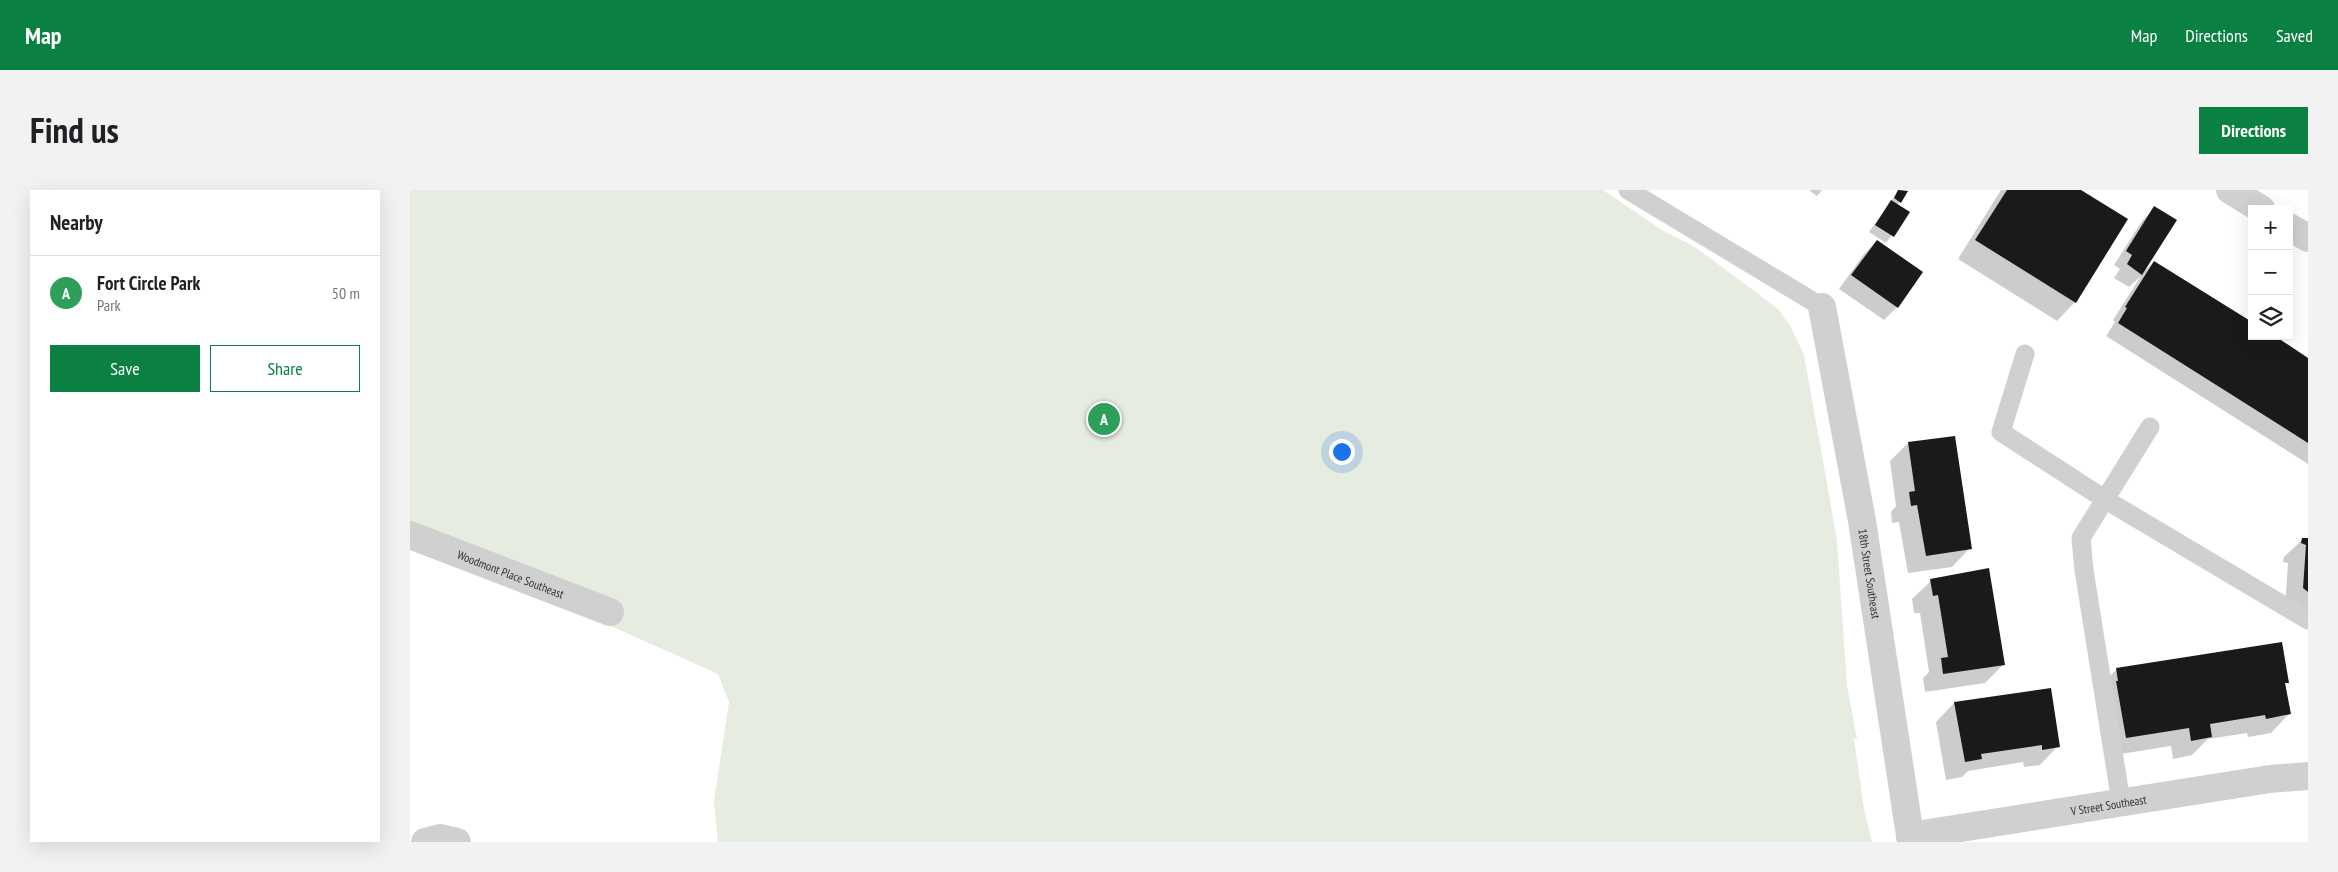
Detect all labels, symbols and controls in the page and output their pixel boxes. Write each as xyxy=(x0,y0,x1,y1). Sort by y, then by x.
text: Map xyxy=(25,20,62,51)
text: Map xyxy=(2131,24,2157,47)
text: Directions xyxy=(2185,24,2248,47)
text: Saved xyxy=(2276,24,2313,47)
text: Find us xyxy=(30,107,119,153)
button: Directions xyxy=(2199,107,2308,154)
map controls xyxy=(2248,205,2293,340)
button: + xyxy=(2248,205,2293,250)
text: Nearby xyxy=(50,209,103,236)
button: − xyxy=(2248,250,2293,295)
text: Fort Circle Park xyxy=(97,271,200,295)
text: A xyxy=(62,283,70,303)
text: 50 m xyxy=(332,283,360,303)
text: Park xyxy=(97,295,121,315)
button: layers xyxy=(2248,295,2293,340)
button: Save xyxy=(50,345,200,392)
button: Share xyxy=(210,345,360,392)
pin: A xyxy=(1088,400,1120,438)
your location xyxy=(1329,439,1355,465)
street label: 18th Street Southeast xyxy=(1856,528,1884,620)
street label: Woodmont Place Southeast xyxy=(455,546,567,601)
street label: V Street Southeast xyxy=(2069,791,2148,818)

